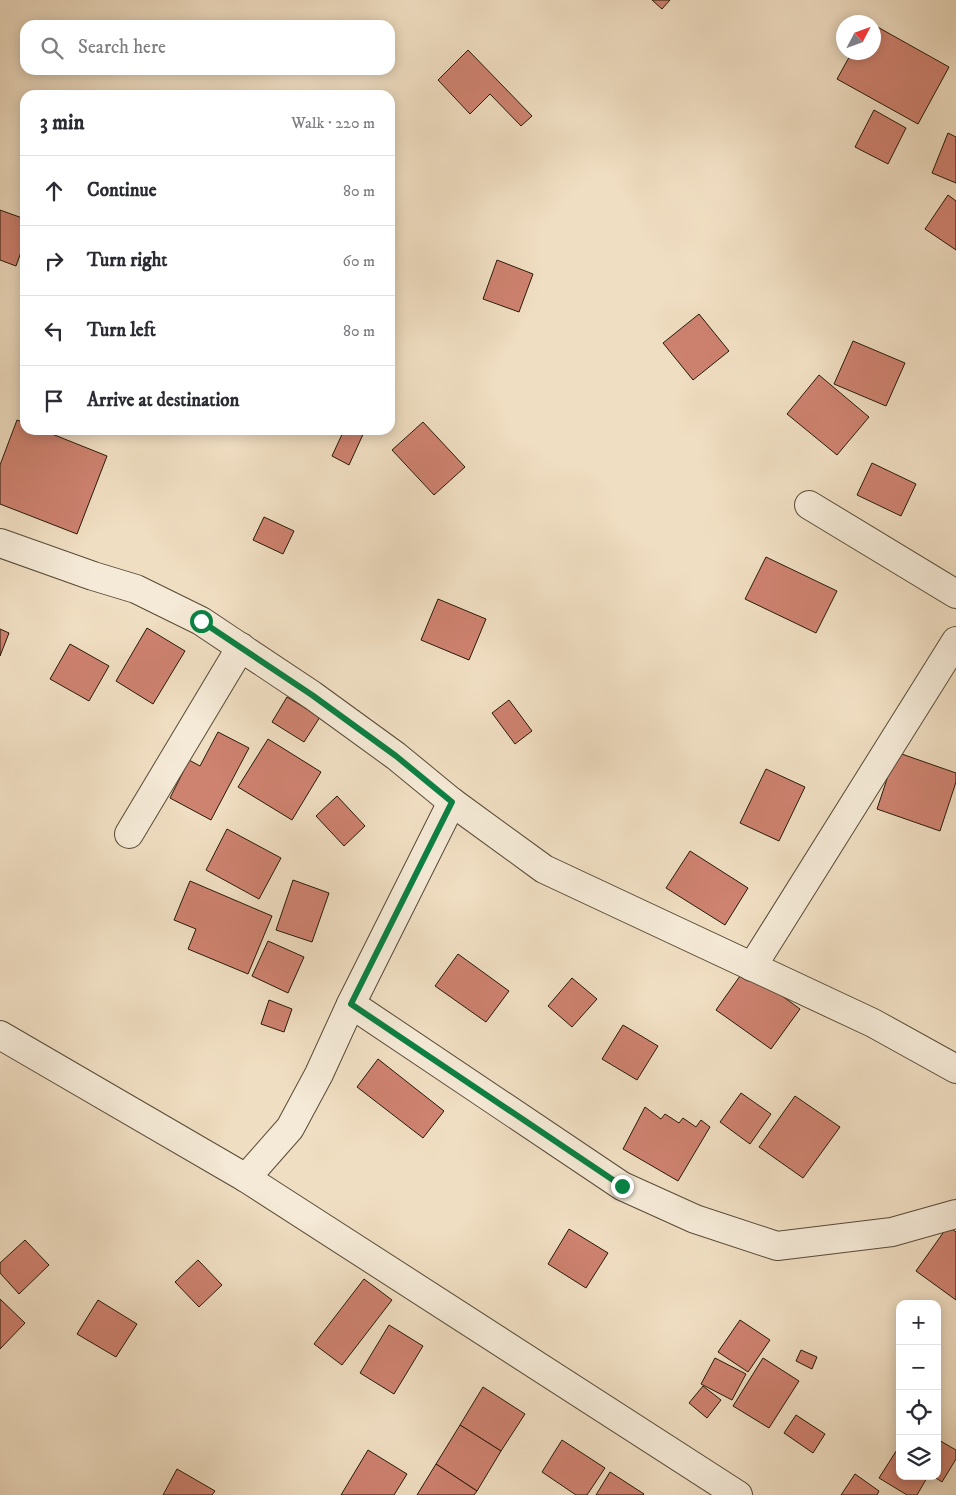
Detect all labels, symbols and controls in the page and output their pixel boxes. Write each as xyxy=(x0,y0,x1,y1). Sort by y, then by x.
north arrow xyxy=(836,15,881,60)
search box xyxy=(20,20,395,75)
icon: search xyxy=(38,34,66,62)
text: Search here xyxy=(78,36,166,59)
text: 3 min xyxy=(40,110,85,136)
text: Walk · 220 m xyxy=(291,113,375,133)
icon: ahead xyxy=(40,177,68,205)
text: Continue xyxy=(87,179,157,202)
text: 80 m xyxy=(343,181,375,201)
icon: right xyxy=(40,247,68,275)
text: Turn right xyxy=(87,249,167,272)
text: 60 m xyxy=(343,251,375,271)
icon: left xyxy=(40,317,68,345)
text: Turn left xyxy=(87,319,156,342)
text: 80 m xyxy=(343,321,375,341)
icon: arrive xyxy=(40,387,68,415)
text: Arrive at destination xyxy=(87,389,239,412)
route start xyxy=(190,610,213,633)
route end xyxy=(611,1175,634,1198)
map controls xyxy=(896,1300,941,1480)
button: + xyxy=(896,1300,941,1345)
button: − xyxy=(896,1345,941,1390)
button: locate xyxy=(896,1390,941,1435)
button: layers xyxy=(896,1435,941,1480)

